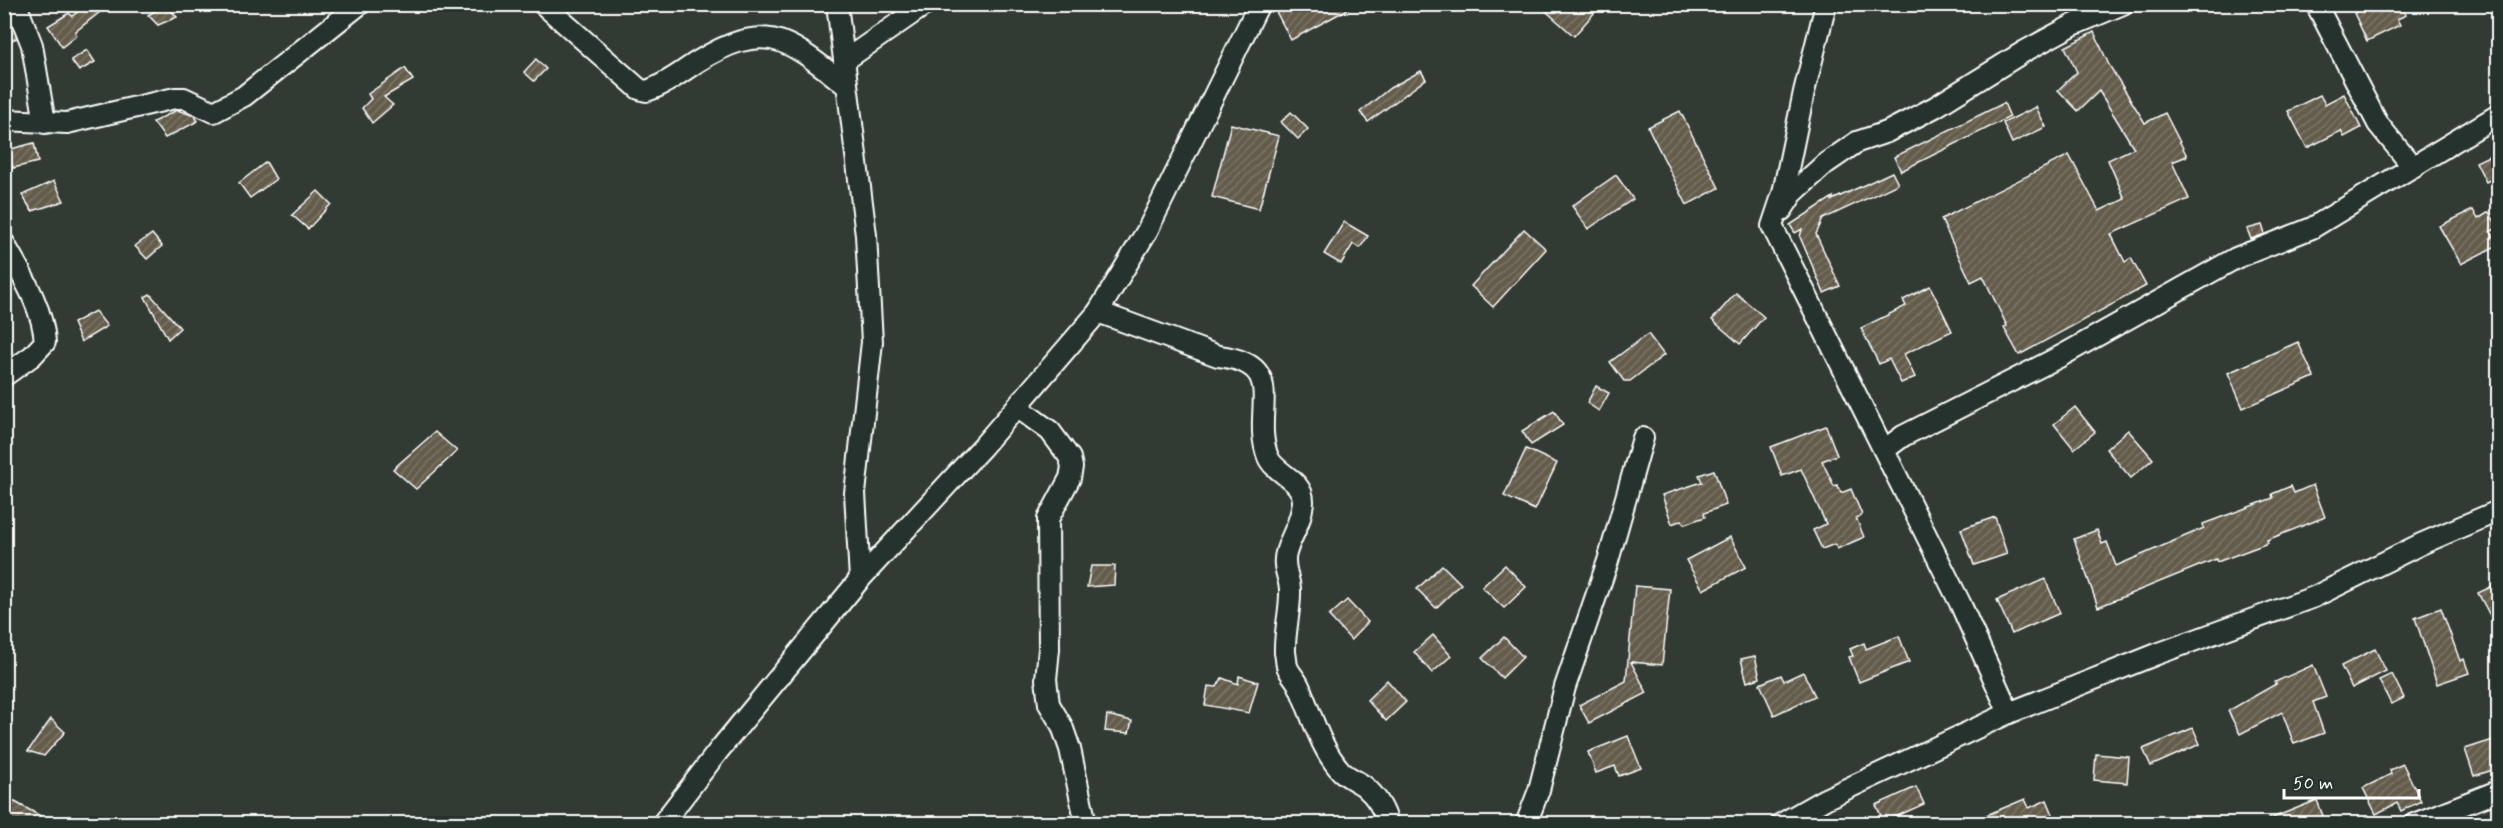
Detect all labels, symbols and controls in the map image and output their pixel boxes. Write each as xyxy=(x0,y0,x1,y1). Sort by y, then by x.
scale bar xyxy=(2284,762,2419,800)
text: 50 m xyxy=(2293,772,2333,796)

